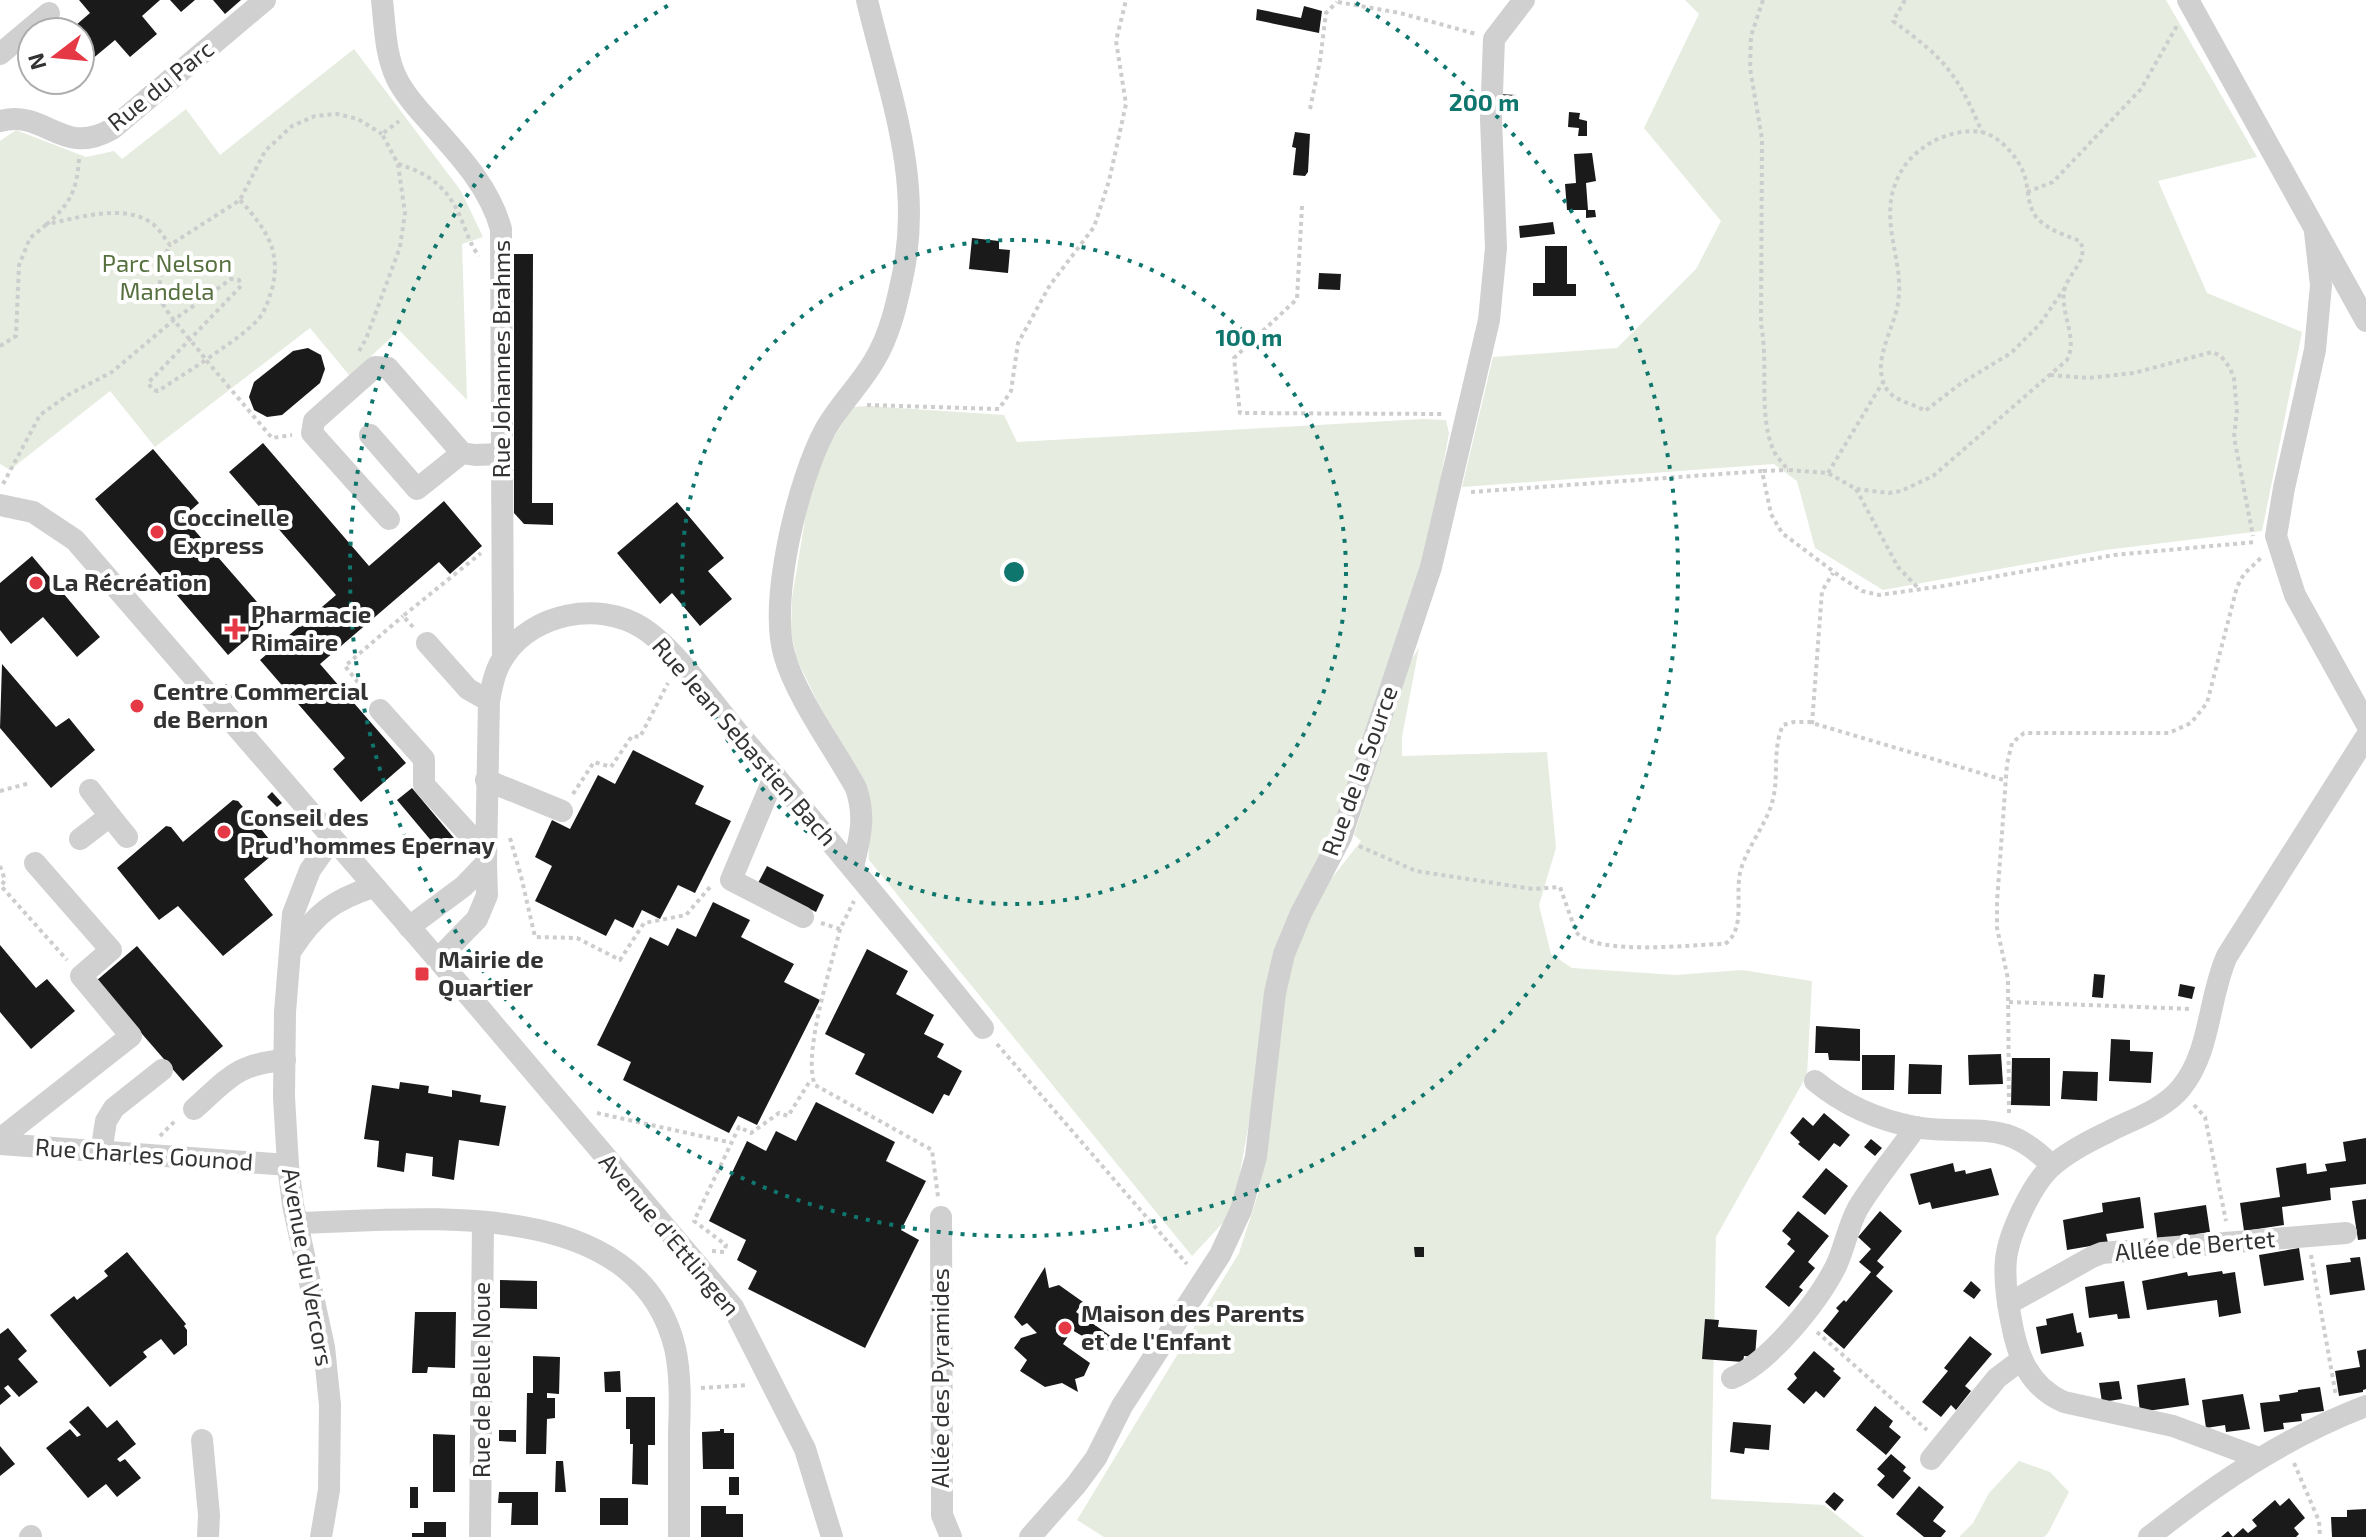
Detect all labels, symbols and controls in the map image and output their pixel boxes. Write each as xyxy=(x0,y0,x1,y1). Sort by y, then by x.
north arrow xyxy=(16,16,96,96)
street label: Rue du Parc xyxy=(101,33,219,136)
text: N xyxy=(21,51,50,73)
text: 200 m xyxy=(1449,87,1519,116)
street label: Rue Johannes Brahms xyxy=(486,240,515,478)
park label: Parc Nelson Mandela xyxy=(102,248,232,305)
text: 100 m xyxy=(1216,322,1282,351)
place label: Coccinelle Express xyxy=(173,502,289,559)
marker: Coccinelle Express xyxy=(148,523,166,541)
centre of rings xyxy=(1000,558,1028,586)
place label: La Récréation xyxy=(52,567,207,596)
marker: La Récréation xyxy=(27,574,45,592)
place label: Pharmacie Rimaire xyxy=(251,599,371,656)
marker: Pharmacie Rimaire xyxy=(226,620,244,638)
street label: Rue Jean Sebastien Bach xyxy=(647,631,843,851)
place label: Centre Commercial de Bernon xyxy=(153,676,368,733)
street label: Rue de la Source xyxy=(1314,681,1403,860)
marker: Centre Commercial de Bernon xyxy=(128,697,146,715)
place label: Conseil des Prud’hommes Epernay xyxy=(240,802,495,859)
marker: Conseil des Prud’hommes Epernay xyxy=(215,823,233,841)
place label: Mairie de Quartier xyxy=(438,944,544,1002)
marker: Mairie de Quartier xyxy=(413,965,431,983)
street label: Rue Charles Gounod xyxy=(34,1131,254,1176)
street label: Avenue d'Ettlingen xyxy=(594,1147,747,1321)
street label: Avenue du Vercors xyxy=(277,1165,340,1368)
street label: Allée de Bertet xyxy=(2113,1223,2276,1266)
street label: Allée des Pyramides xyxy=(925,1268,954,1488)
street label: Rue de Belle Noue xyxy=(466,1282,495,1478)
place label: Maison des Parents et de l'Enfant xyxy=(1081,1298,1305,1355)
marker: Maison des Parents et de l'Enfant xyxy=(1056,1319,1074,1337)

